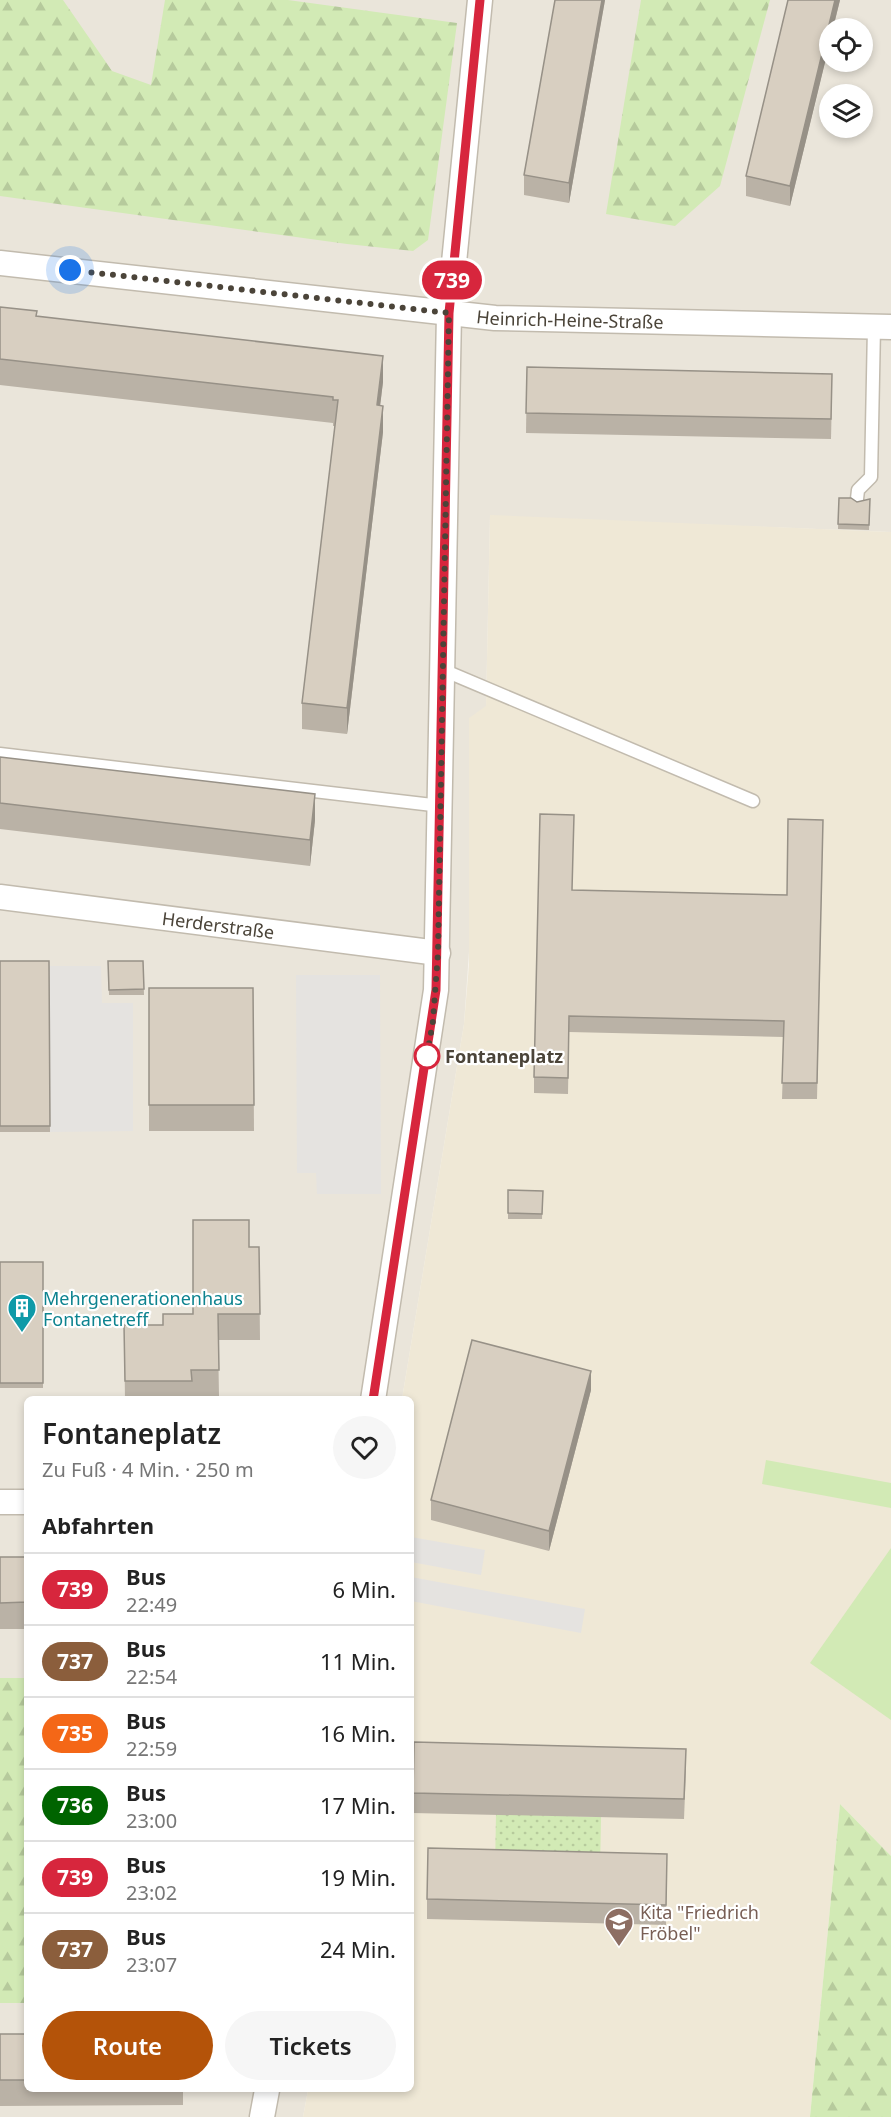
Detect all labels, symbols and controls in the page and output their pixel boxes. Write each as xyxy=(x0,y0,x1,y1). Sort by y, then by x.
map controls xyxy=(819,18,873,138)
button: locate xyxy=(819,18,873,72)
button: layers xyxy=(819,84,873,138)
your location xyxy=(55,255,85,285)
line badge: 739 xyxy=(418,260,486,300)
text: 739 xyxy=(434,266,470,294)
street label: Heinrich-Heine-Straße xyxy=(475,304,664,334)
street label: Herderstraße xyxy=(161,906,276,944)
marker: Fontaneplatz xyxy=(414,1043,440,1069)
place label: Fontaneplatz xyxy=(445,1044,563,1068)
place label: Mehrgenerationenhaus Fontanetreff xyxy=(43,1286,243,1331)
building icon: Mehrgenerationenhaus Fontanetreff xyxy=(6,1292,38,1334)
text: Fontaneplatz xyxy=(42,1414,221,1452)
button: heart xyxy=(333,1416,396,1479)
text: Zu Fuß · 4 Min. · 250 m xyxy=(42,1456,254,1483)
text: Abfahrten xyxy=(42,1510,154,1540)
text: Bus xyxy=(126,1561,166,1591)
text: 6 Min. xyxy=(333,1574,396,1604)
text: 739 xyxy=(57,1575,93,1603)
text: 22:49 xyxy=(126,1591,177,1618)
text: Bus xyxy=(126,1633,166,1663)
text: 11 Min. xyxy=(320,1646,396,1676)
text: 737 xyxy=(57,1647,93,1675)
text: 22:54 xyxy=(126,1663,177,1690)
text: Bus xyxy=(126,1705,166,1735)
text: 16 Min. xyxy=(320,1718,396,1748)
text: 735 xyxy=(57,1719,93,1747)
text: 22:59 xyxy=(126,1735,177,1762)
text: Bus xyxy=(126,1777,166,1807)
text: 17 Min. xyxy=(320,1790,396,1820)
text: 736 xyxy=(57,1791,93,1819)
text: 23:00 xyxy=(126,1807,177,1834)
text: Bus xyxy=(126,1849,166,1879)
text: 19 Min. xyxy=(320,1862,396,1892)
text: 739 xyxy=(57,1863,93,1891)
text: 23:02 xyxy=(126,1879,177,1906)
place label: Kita "Friedrich Fröbel" xyxy=(640,1900,759,1945)
school or university icon: Kita "Friedrich Fröbel" xyxy=(603,1906,635,1948)
text: Bus xyxy=(126,1921,166,1951)
text: 24 Min. xyxy=(320,1934,396,1964)
text: 737 xyxy=(57,1935,93,1963)
text: 23:07 xyxy=(126,1951,177,1978)
button: Route xyxy=(42,2011,213,2080)
button: Tickets xyxy=(225,2011,396,2080)

